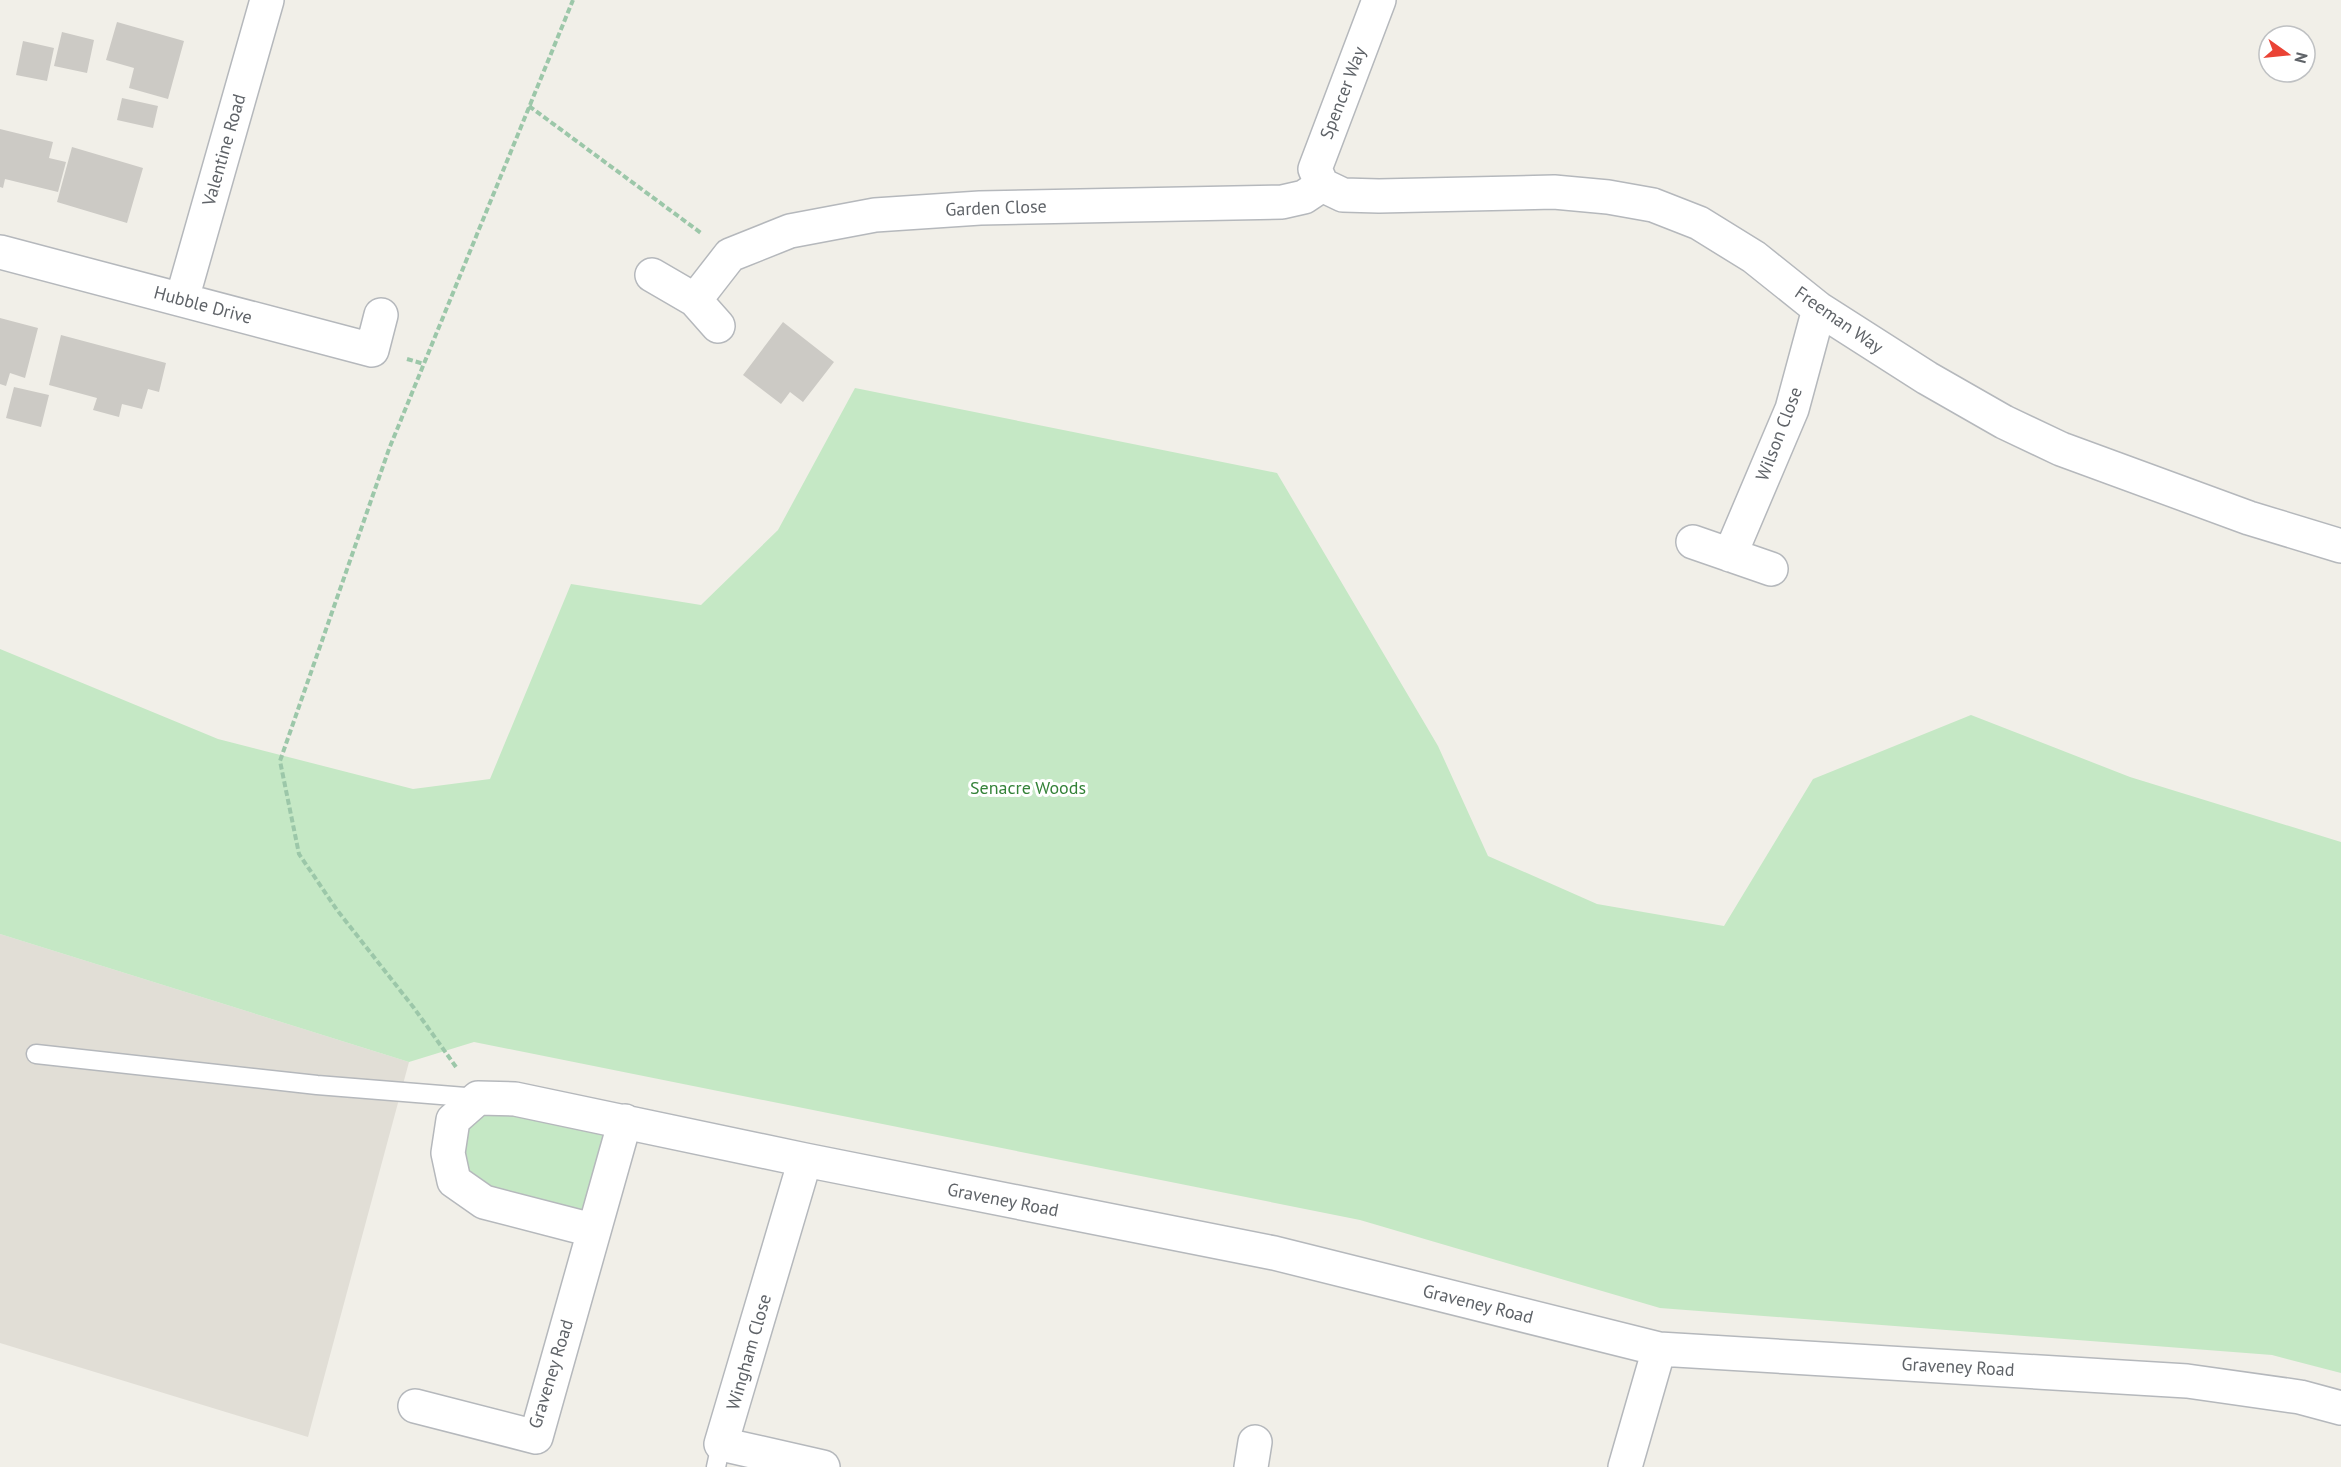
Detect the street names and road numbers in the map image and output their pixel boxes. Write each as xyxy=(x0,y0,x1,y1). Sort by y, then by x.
street label: Spencer Way xyxy=(1314,43,1371,142)
street label: Valentine Road xyxy=(196,91,250,209)
street label: Garden Close xyxy=(945,194,1047,221)
street label: Hubble Drive xyxy=(151,280,255,329)
street label: Freeman Way xyxy=(1791,281,1889,359)
street label: Wilson Close xyxy=(1750,384,1807,484)
street label: Graveney Road xyxy=(945,1177,1061,1222)
street label: Graveney Road xyxy=(1421,1279,1536,1328)
street label: Wingham Close xyxy=(721,1291,776,1412)
street label: Graveney Road xyxy=(523,1316,578,1431)
street label: Graveney Road xyxy=(1901,1352,2015,1381)

